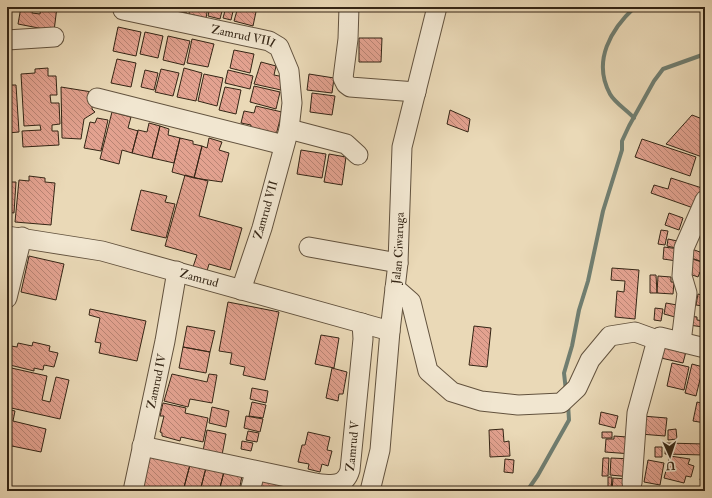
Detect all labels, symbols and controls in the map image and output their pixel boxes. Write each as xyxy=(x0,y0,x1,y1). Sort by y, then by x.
street label: Zamrud VIII xyxy=(210,21,279,51)
street label: Zamrud VII xyxy=(250,179,282,241)
street label: Jalan Ciwaruga xyxy=(388,211,407,286)
street label: Zamrud xyxy=(178,265,220,291)
street label: Zamrud IV xyxy=(143,352,170,410)
street label: Zamrud V xyxy=(342,420,362,472)
north arrow xyxy=(650,436,690,476)
text: U xyxy=(665,459,675,472)

